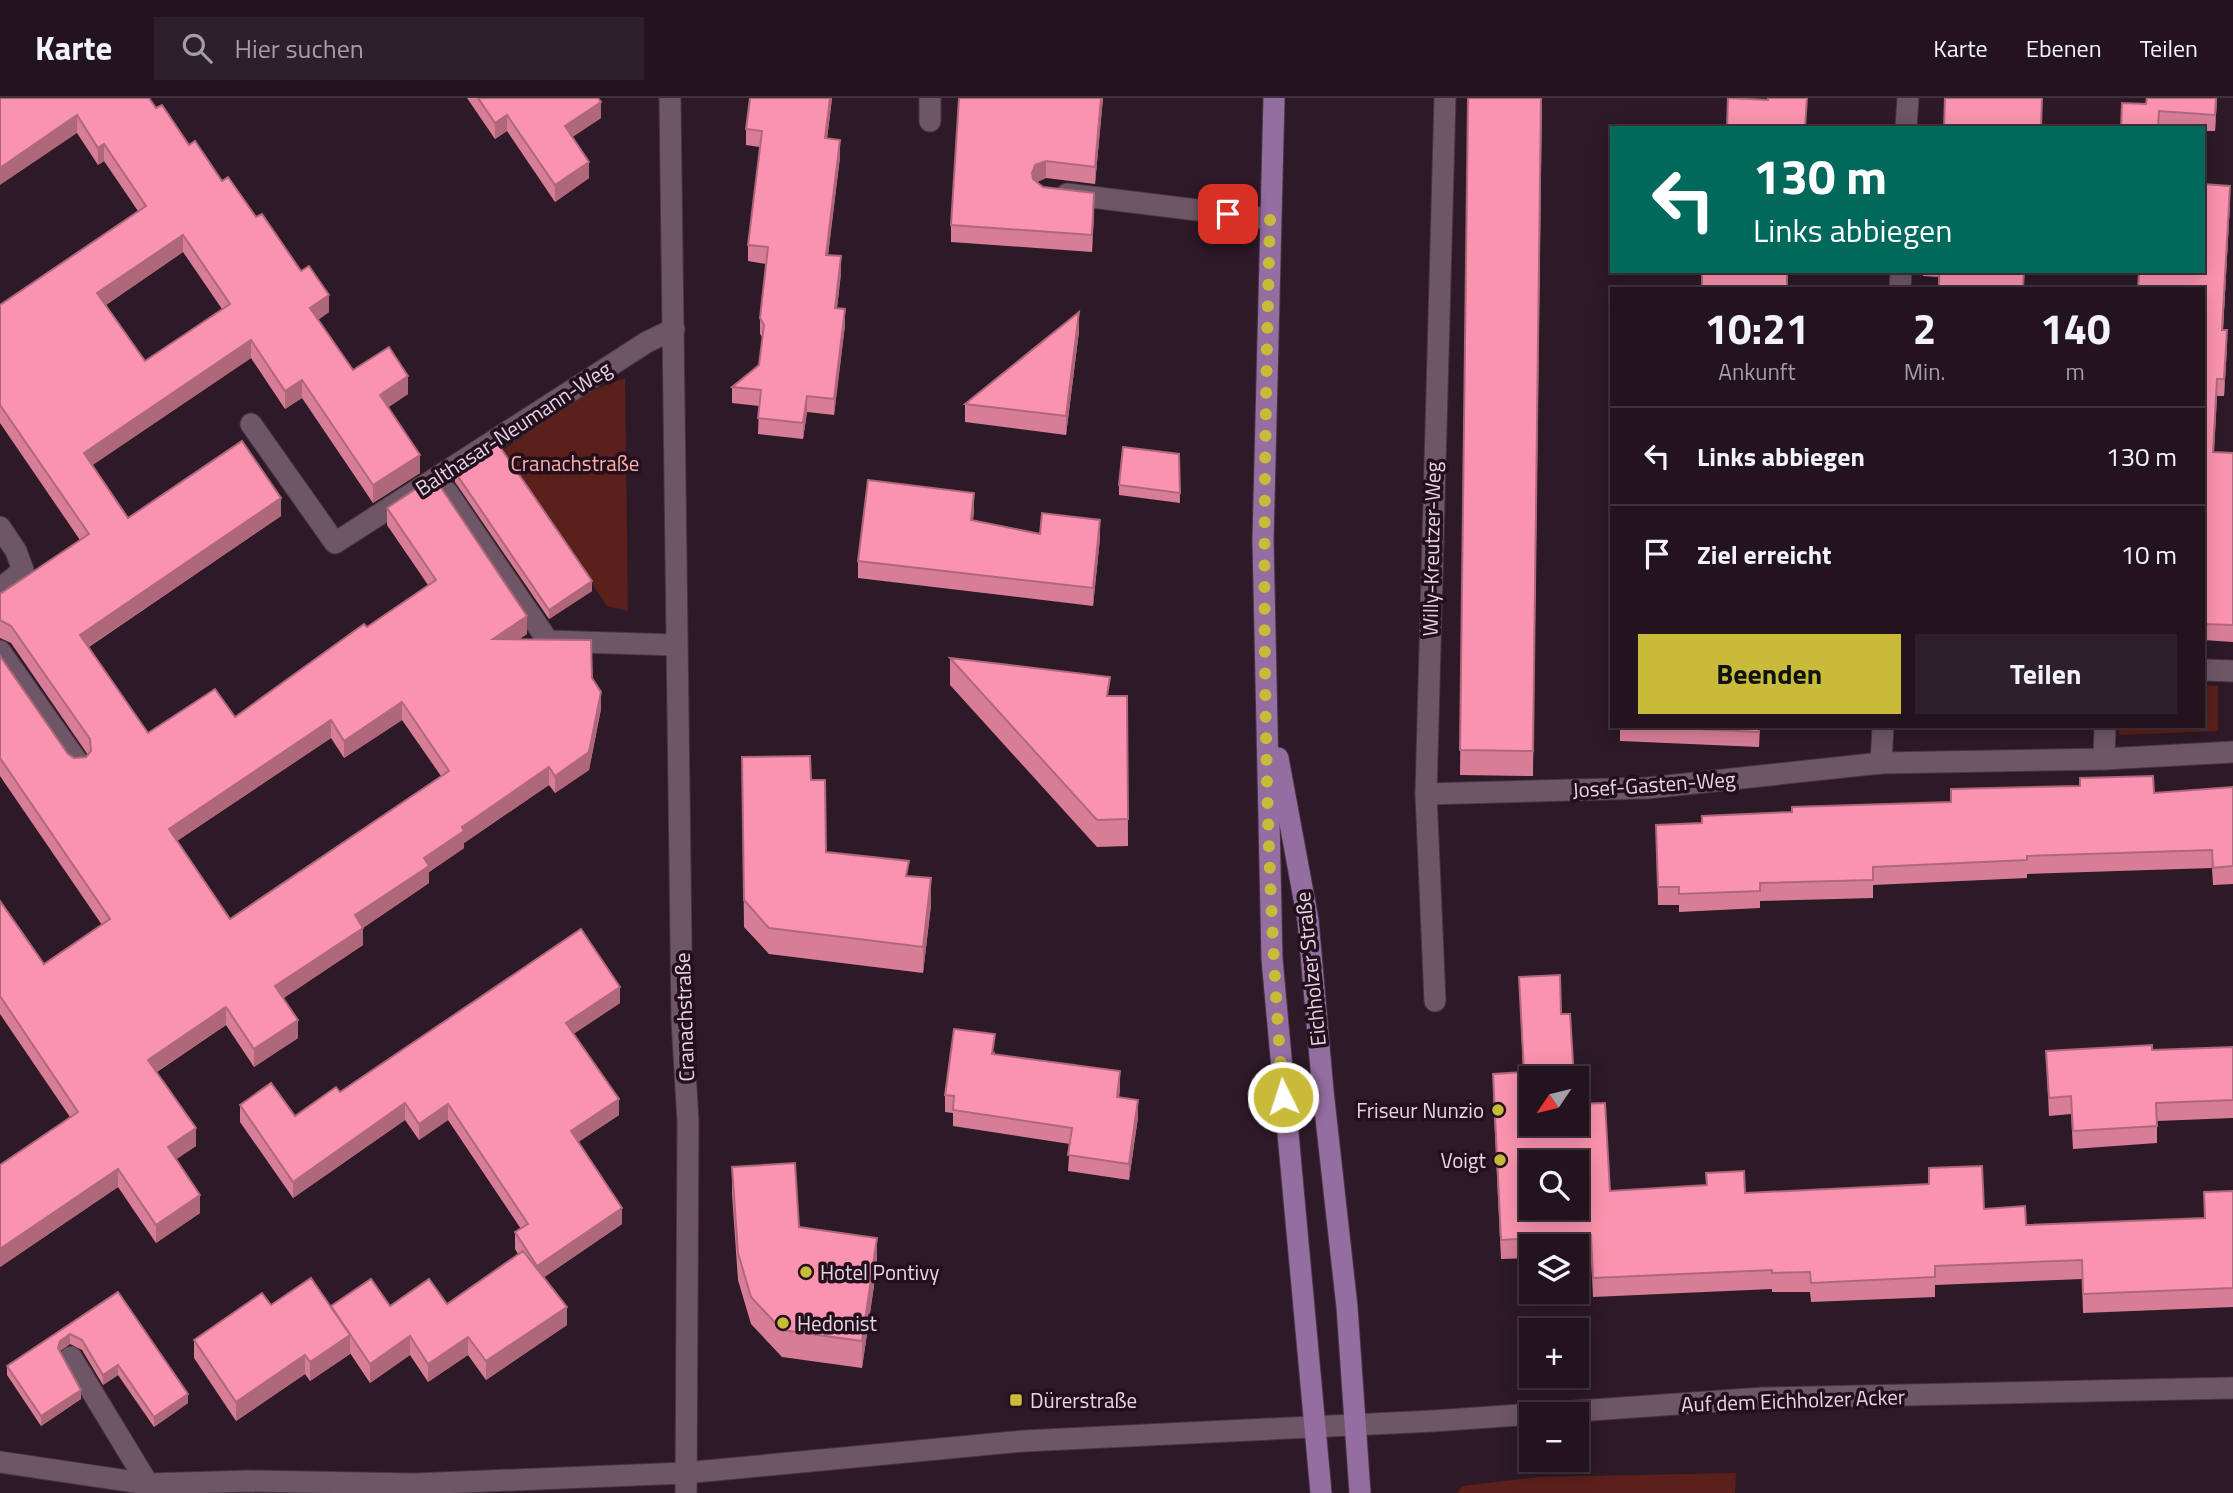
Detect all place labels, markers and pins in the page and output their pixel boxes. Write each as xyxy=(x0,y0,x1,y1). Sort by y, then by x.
pin xyxy=(1198,184,1258,244)
place label: Friseur Nunzio xyxy=(1356,1094,1484,1126)
marker: Friseur Nunzio xyxy=(1490,1102,1506,1118)
place label: Voigt xyxy=(1441,1144,1487,1176)
marker: Voigt xyxy=(1492,1152,1508,1168)
place label: Hotel Pontivy xyxy=(820,1256,939,1288)
marker: Hotel Pontivy xyxy=(798,1264,814,1280)
place label: Hedonist xyxy=(797,1307,878,1339)
marker: Hedonist xyxy=(775,1315,791,1331)
place label: Dürerstraße xyxy=(1030,1384,1137,1416)
marker: Dürerstraße xyxy=(1008,1392,1024,1408)

